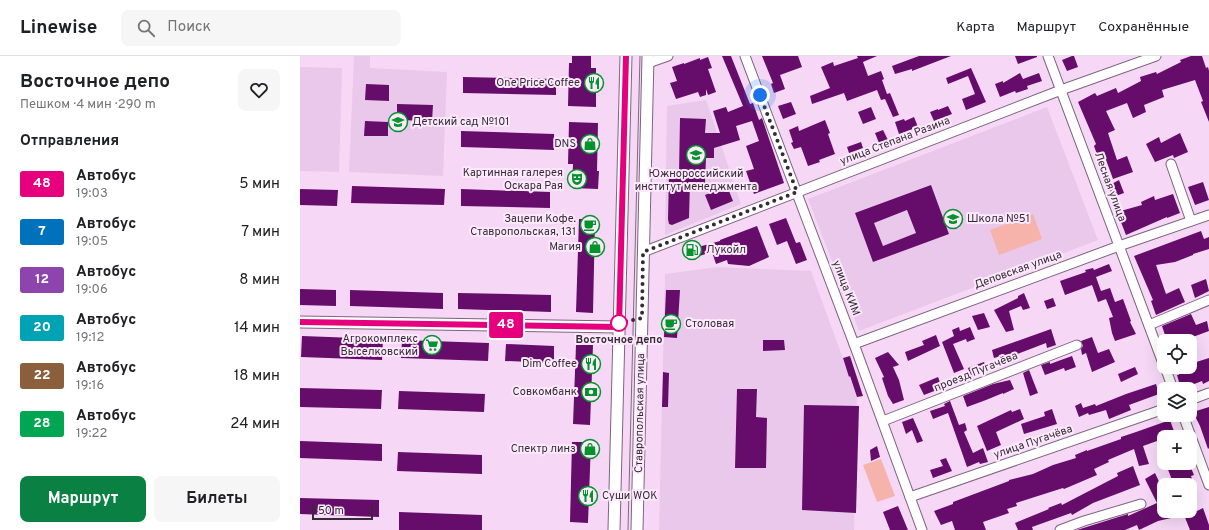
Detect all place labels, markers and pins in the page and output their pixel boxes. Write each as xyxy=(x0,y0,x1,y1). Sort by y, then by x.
restaurant icon: One Price Coffee xyxy=(583,72,605,94)
place label: One Price Coffee xyxy=(496,76,580,90)
school or university icon: Детский сад №101 xyxy=(387,111,409,133)
place label: Детский сад №101 xyxy=(412,115,509,129)
shop icon: DNS xyxy=(579,133,601,155)
place label: DNS xyxy=(554,137,576,151)
school or university icon: Южнороссийский институт менеджмента xyxy=(685,144,707,166)
place label: Картинная галерея Оскара Рая xyxy=(463,166,563,193)
place label: Южнороссийский институт менеджмента xyxy=(635,167,758,194)
theatre icon: Картинная галерея Оскара Рая xyxy=(566,168,588,190)
school or university icon: Школа №51 xyxy=(942,208,964,230)
place label: Зацепи Кофе. Ставропольская, 131 xyxy=(470,212,576,239)
place label: Школа №51 xyxy=(967,212,1030,226)
cafe icon: Зацепи Кофе. Ставропольская, 131 xyxy=(579,214,601,236)
shop icon: Магия xyxy=(584,236,606,258)
fuel station icon: Лукойл xyxy=(681,239,703,261)
place label: Магия xyxy=(549,240,581,254)
place label: Лукойл xyxy=(706,243,746,257)
cafe icon: Столовая xyxy=(660,313,682,335)
marker: Восточное депо xyxy=(610,314,628,332)
place label: Столовая xyxy=(685,317,734,331)
place label: Агрокомплекс Выселковский xyxy=(340,332,418,359)
place label: Восточное депо xyxy=(576,333,662,347)
supermarket icon: Агрокомплекс Выселковский xyxy=(421,334,443,356)
restaurant icon: Dim Coffee xyxy=(580,353,602,375)
place label: Dim Coffee xyxy=(522,357,577,371)
bank icon: Совкомбанк xyxy=(580,381,602,403)
place label: Совкомбанк xyxy=(513,385,577,399)
shop icon: Спектр линз xyxy=(579,438,601,460)
place label: Спектр линз xyxy=(511,442,576,456)
restaurant icon: Суши WOK xyxy=(577,485,599,507)
place label: Суши WOK xyxy=(602,489,657,503)

